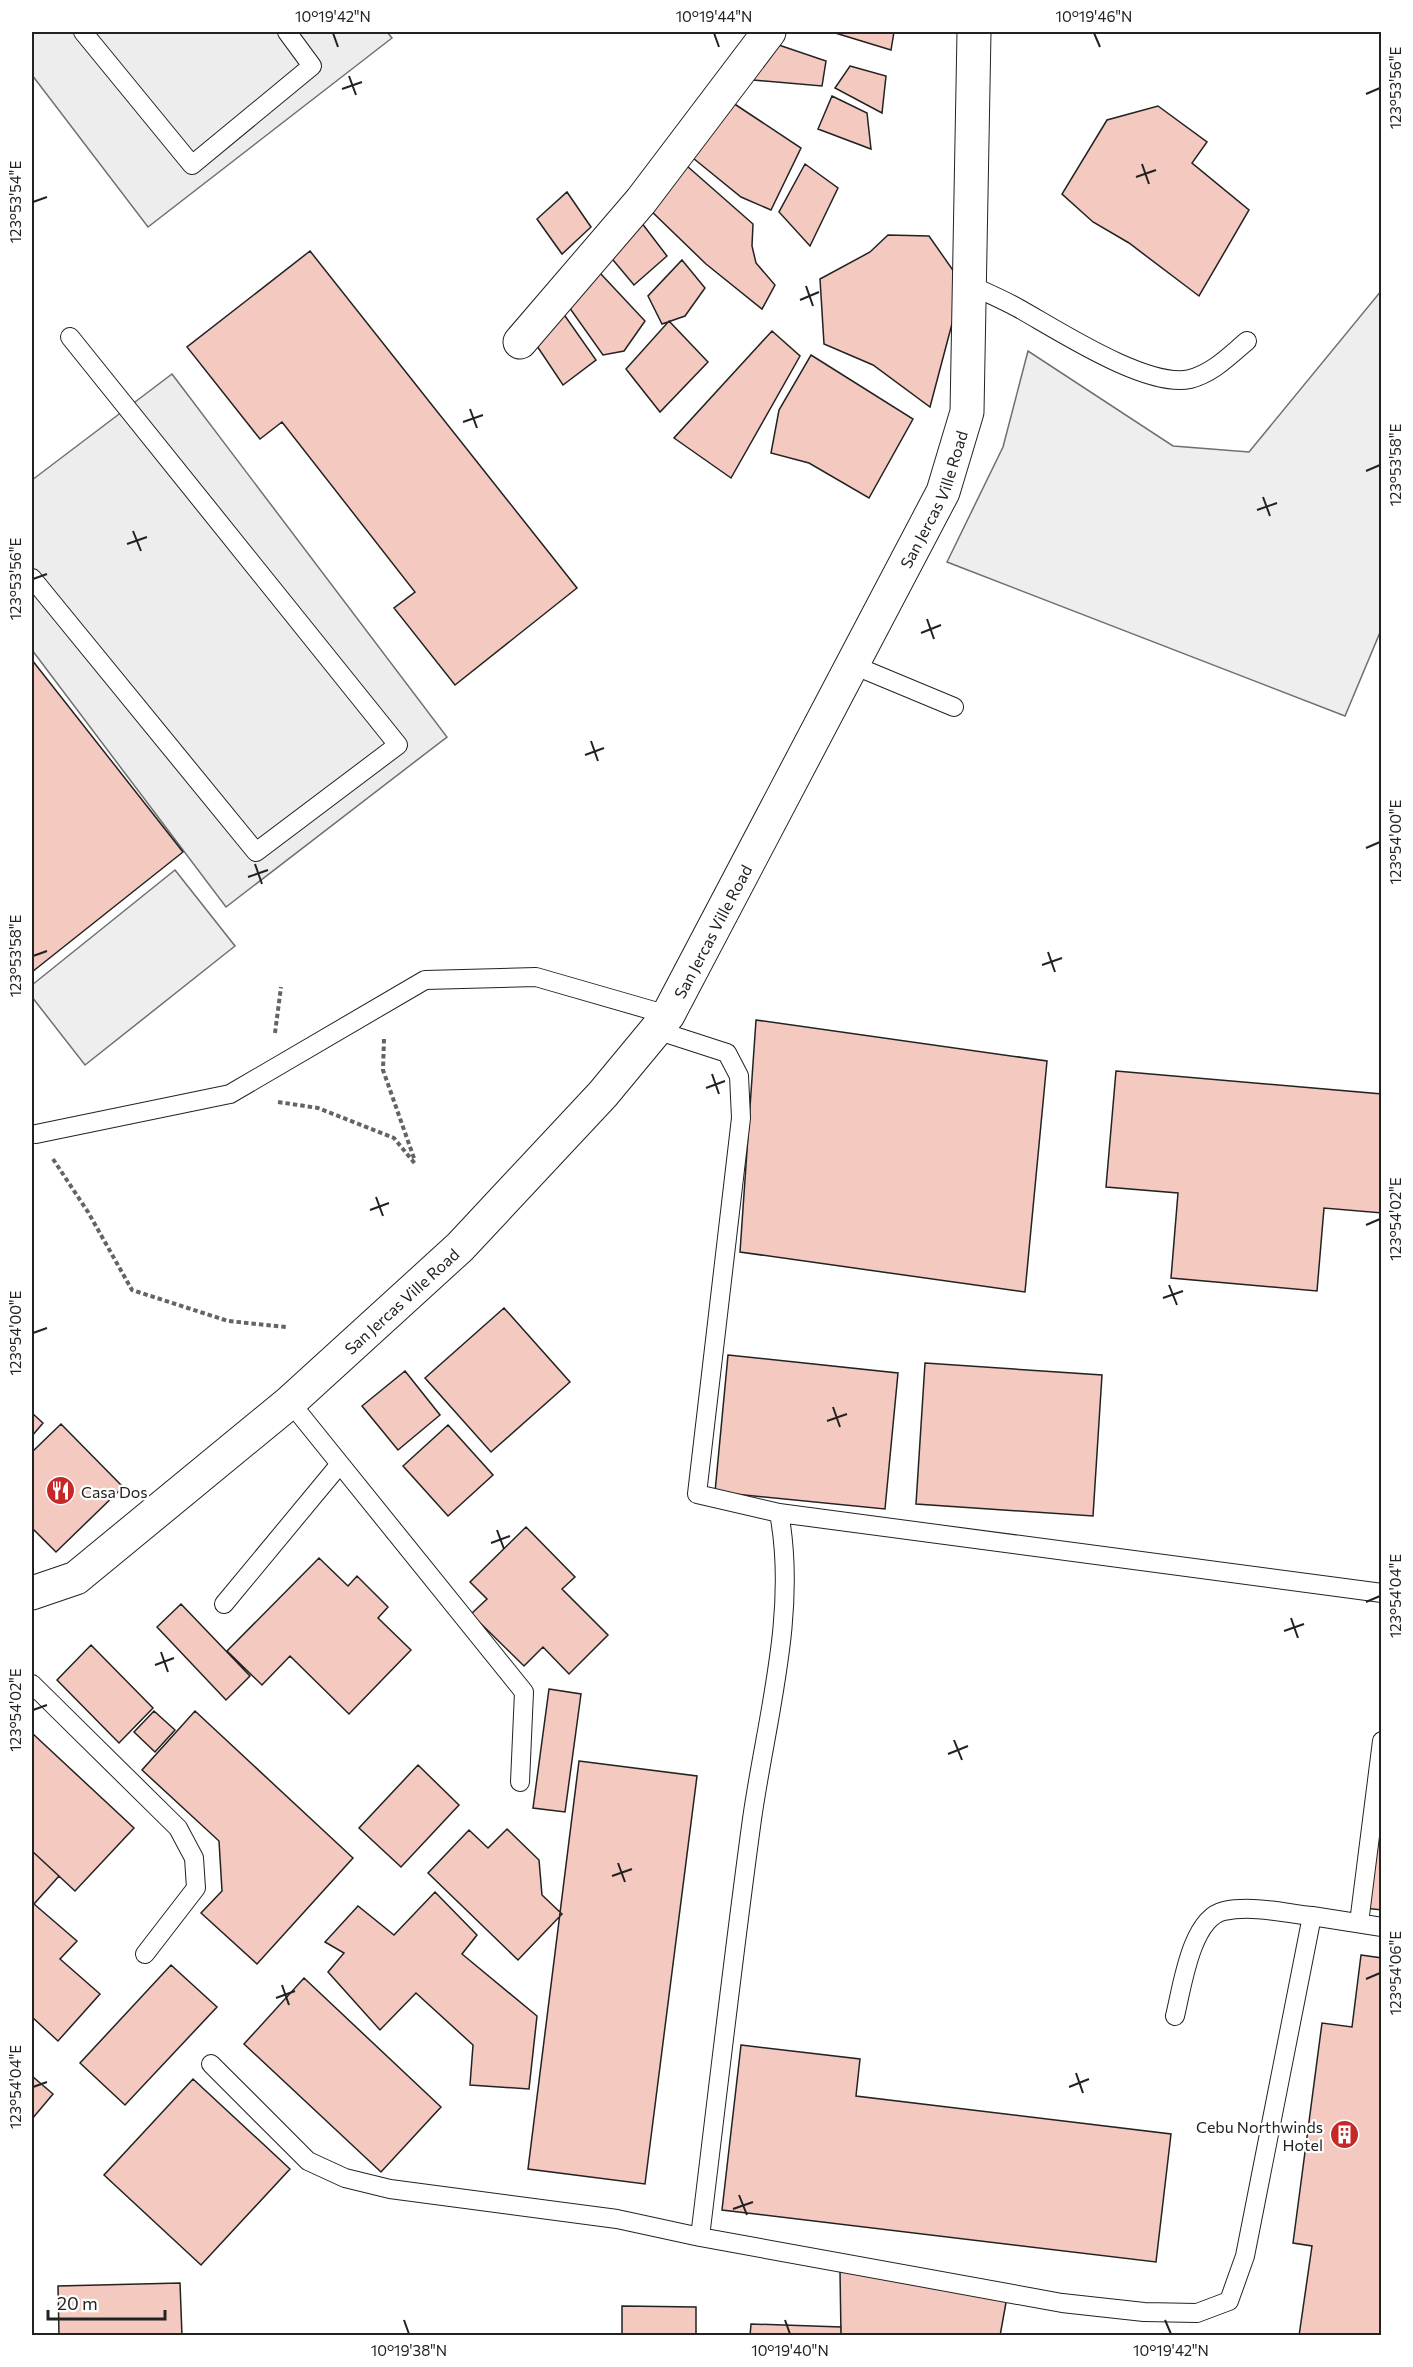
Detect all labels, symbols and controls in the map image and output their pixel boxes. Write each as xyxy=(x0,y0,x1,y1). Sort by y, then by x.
text: 10°19'42"N xyxy=(295,7,371,25)
text: 10°19'44"N xyxy=(676,7,752,25)
text: 10°19'46"N xyxy=(1056,7,1132,25)
text: 123°53'56"E xyxy=(1386,47,1404,129)
text: 123°53'54"E xyxy=(6,161,24,243)
text: 123°53'58"E xyxy=(1386,424,1404,506)
street label: San Jercas Ville Road xyxy=(895,428,970,571)
text: 123°53'56"E xyxy=(6,538,24,620)
text: 123°54'00"E xyxy=(1386,799,1404,885)
street label: San Jercas Ville Road xyxy=(669,861,755,1001)
text: 123°53'58"E xyxy=(6,915,24,997)
text: 123°54'02"E xyxy=(1386,1177,1404,1261)
street label: San Jercas Ville Road xyxy=(340,1244,462,1358)
text: 123°54'00"E xyxy=(6,1290,24,1376)
restaurant icon: Casa Dos xyxy=(44,1475,76,1507)
place label: Casa Dos xyxy=(81,1482,148,1501)
text: 123°54'04"E xyxy=(1386,1554,1404,1638)
text: 123°54'02"E xyxy=(6,1668,24,1752)
text: 123°54'06"E xyxy=(1386,1931,1404,2015)
text: 123°54'04"E xyxy=(6,2045,24,2129)
place label: Cebu Northwinds Hotel xyxy=(1196,2117,1323,2154)
building icon: Cebu Northwinds Hotel xyxy=(1328,2119,1360,2151)
scale bar xyxy=(48,2283,165,2321)
text: 20 m xyxy=(57,2292,98,2314)
text: 10°19'38"N xyxy=(371,2341,447,2359)
text: 10°19'40"N xyxy=(751,2341,829,2359)
text: 10°19'42"N xyxy=(1133,2341,1209,2359)

